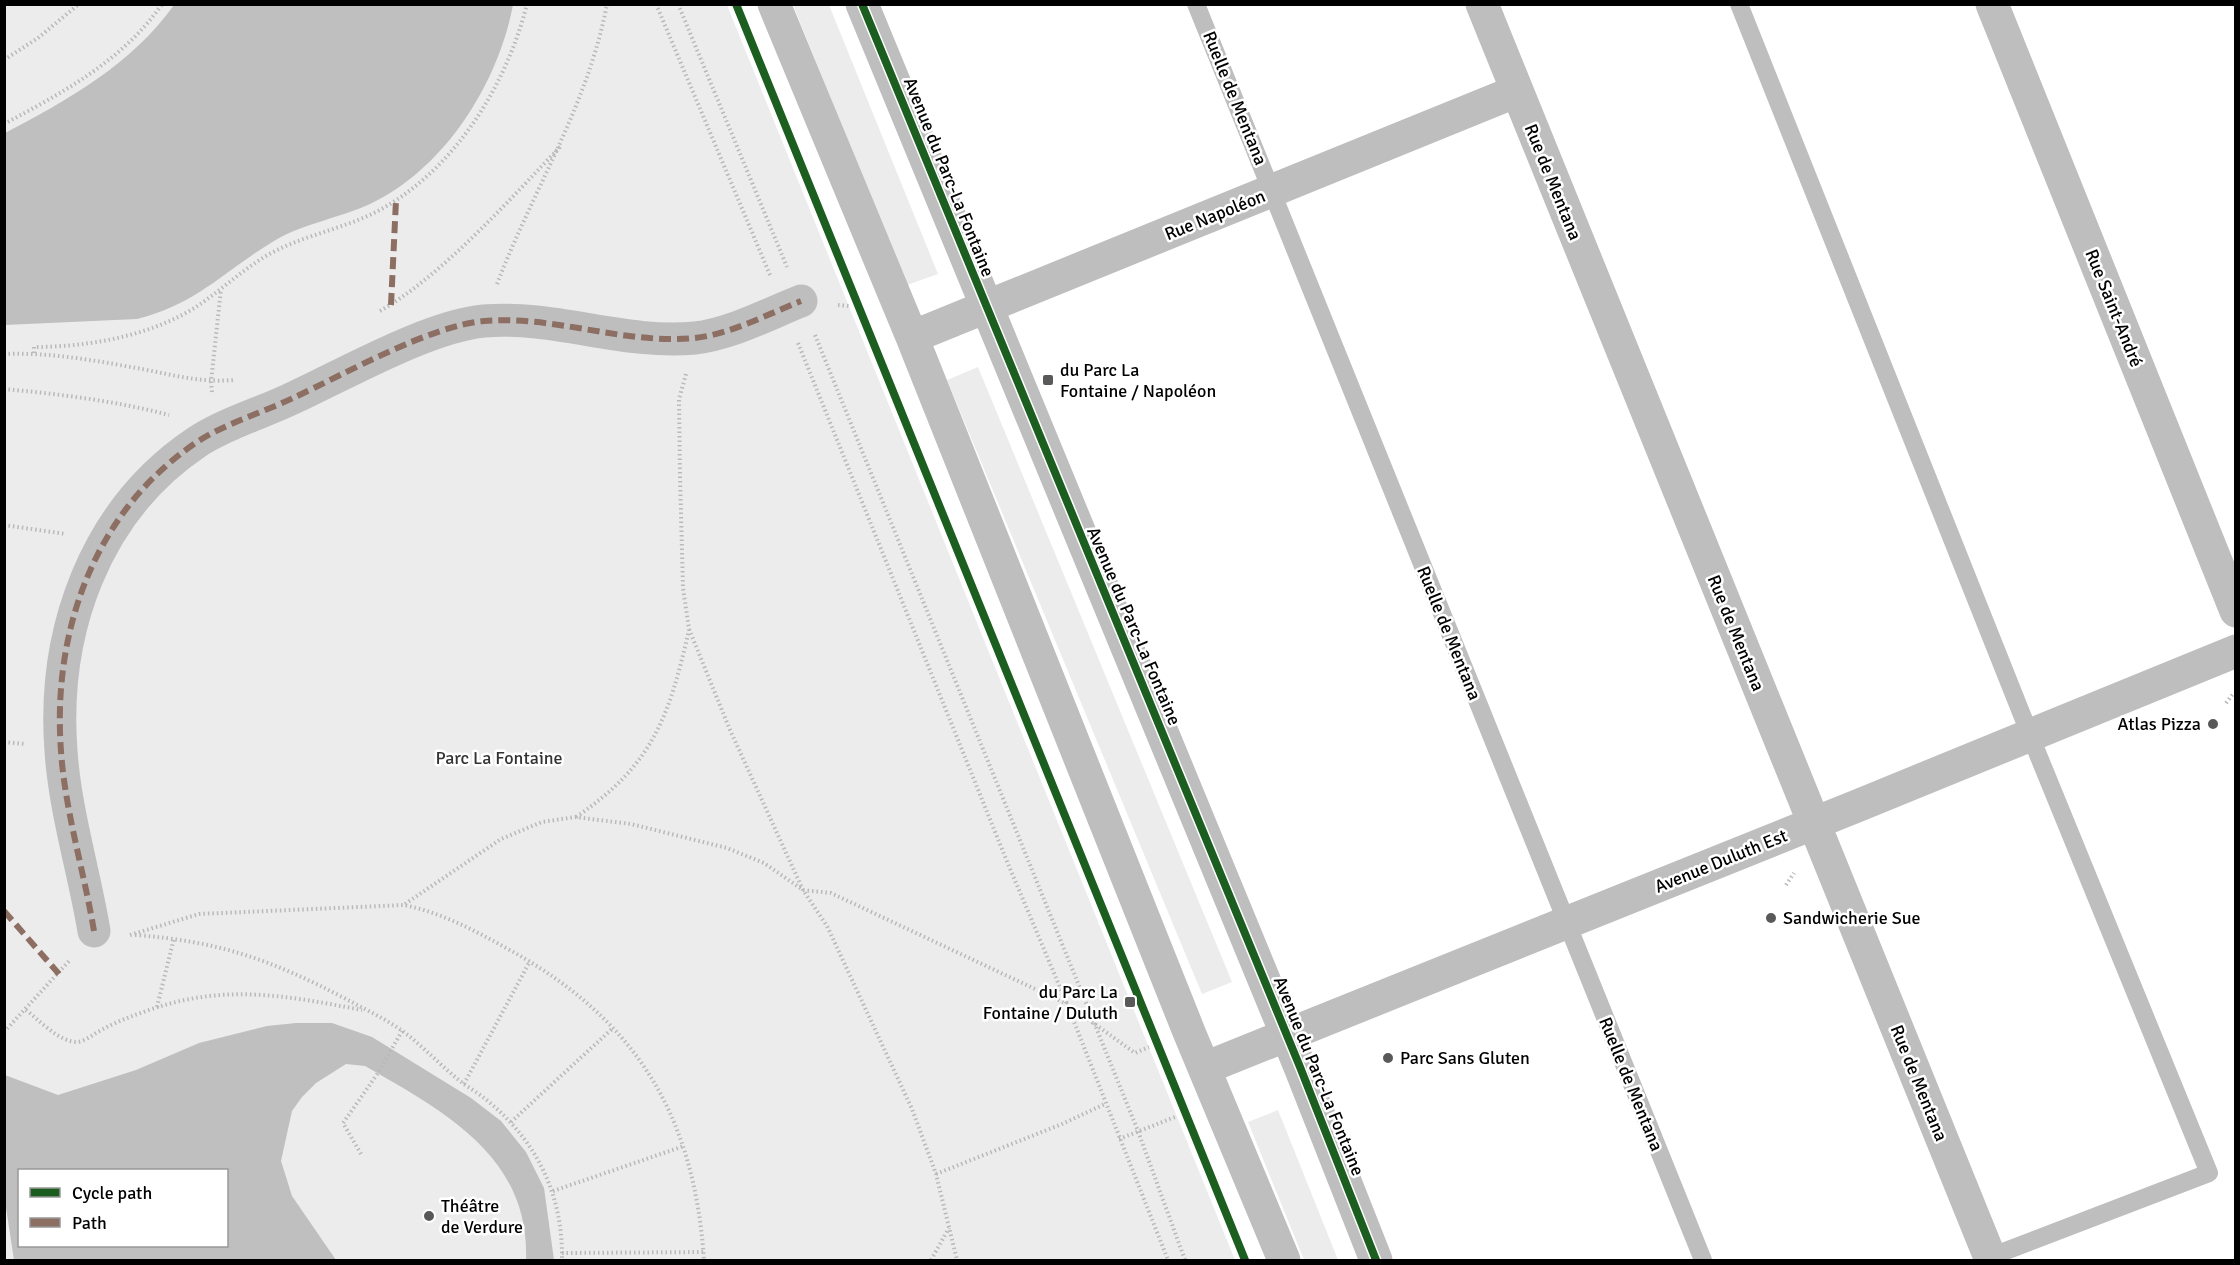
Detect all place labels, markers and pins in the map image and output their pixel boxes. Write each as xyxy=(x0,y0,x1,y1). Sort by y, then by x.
place label: du Parc La Fontaine / Napoléon xyxy=(1060,359,1216,402)
marker: du Parc La Fontaine / Napoléon xyxy=(1041,373,1055,387)
place label: Atlas Pizza xyxy=(2117,713,2201,735)
marker: Atlas Pizza xyxy=(2206,717,2220,731)
place label: Sandwicherie Sue xyxy=(1783,907,1921,929)
marker: Sandwicherie Sue xyxy=(1764,911,1778,925)
place label: du Parc La Fontaine / Duluth xyxy=(983,981,1118,1024)
marker: du Parc La Fontaine / Duluth xyxy=(1123,995,1137,1009)
place label: Parc Sans Gluten xyxy=(1400,1047,1530,1069)
marker: Parc Sans Gluten xyxy=(1381,1051,1395,1065)
place label: Théâtre de Verdure xyxy=(441,1195,523,1238)
marker: Théâtre de Verdure xyxy=(422,1209,436,1223)

